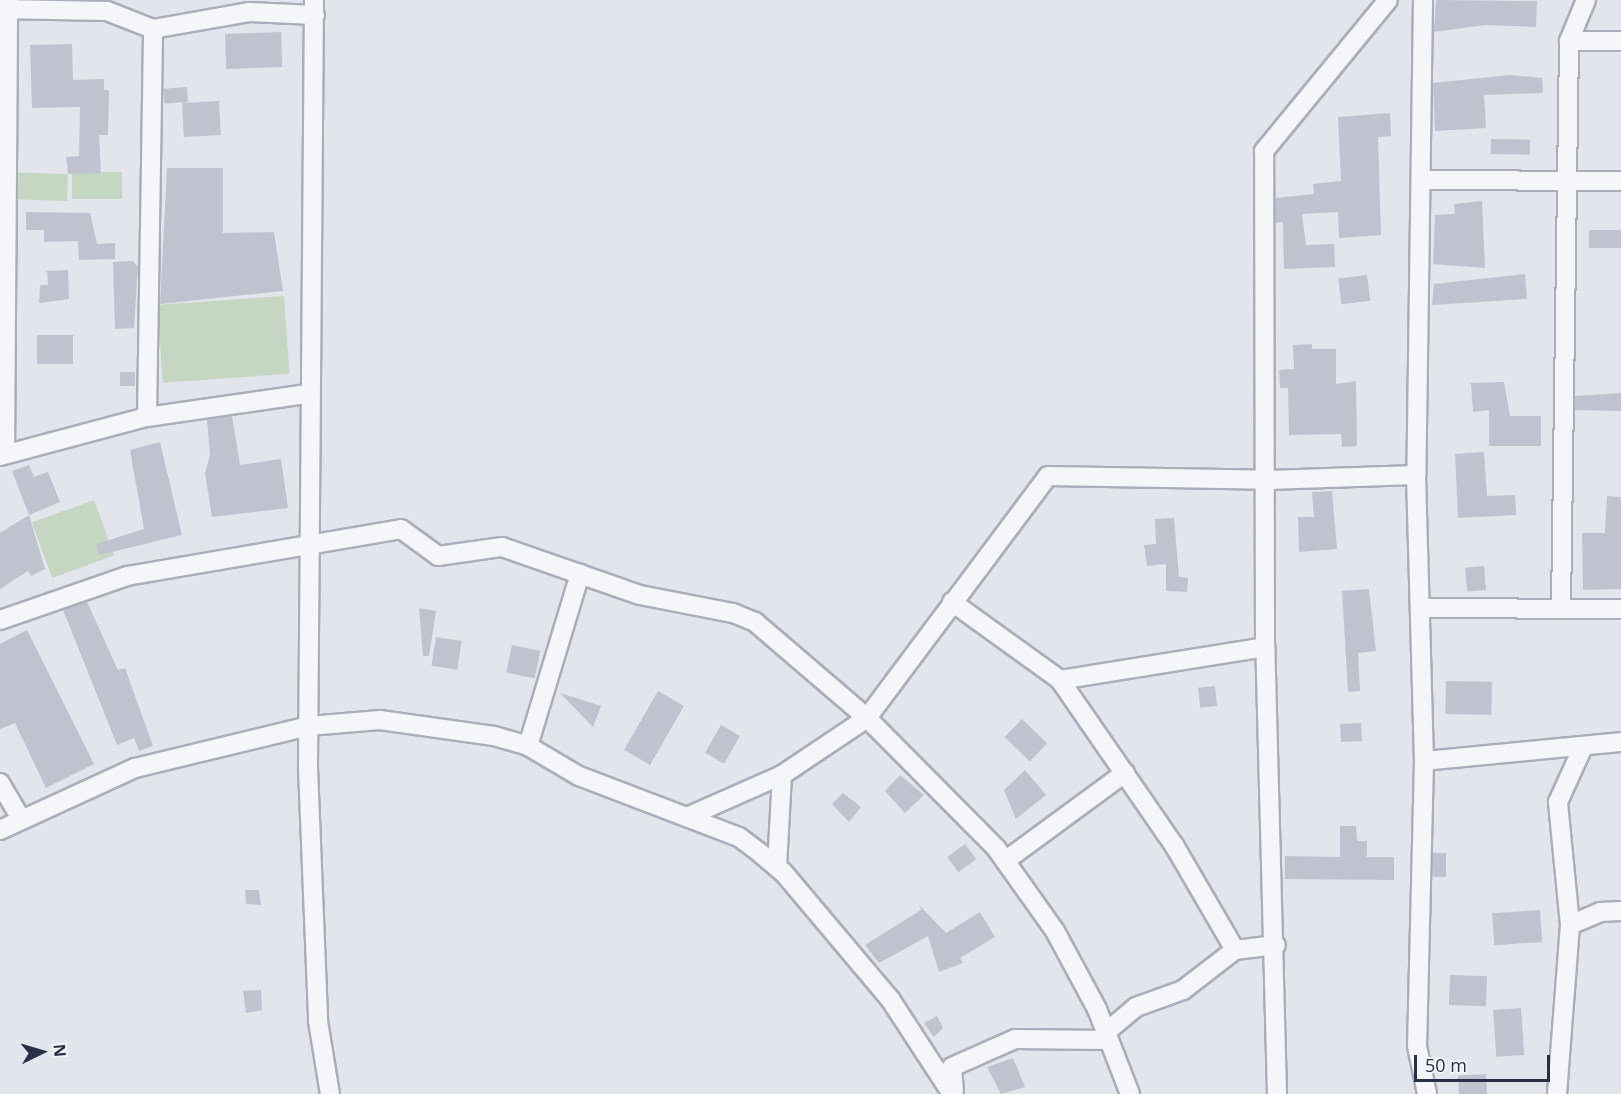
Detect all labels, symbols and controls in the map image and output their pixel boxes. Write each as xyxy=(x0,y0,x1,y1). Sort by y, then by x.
north arrow xyxy=(12,1022,72,1082)
text: N xyxy=(48,1043,71,1058)
scale bar xyxy=(1417,1043,1554,1081)
text: 50 m xyxy=(1425,1053,1467,1077)

